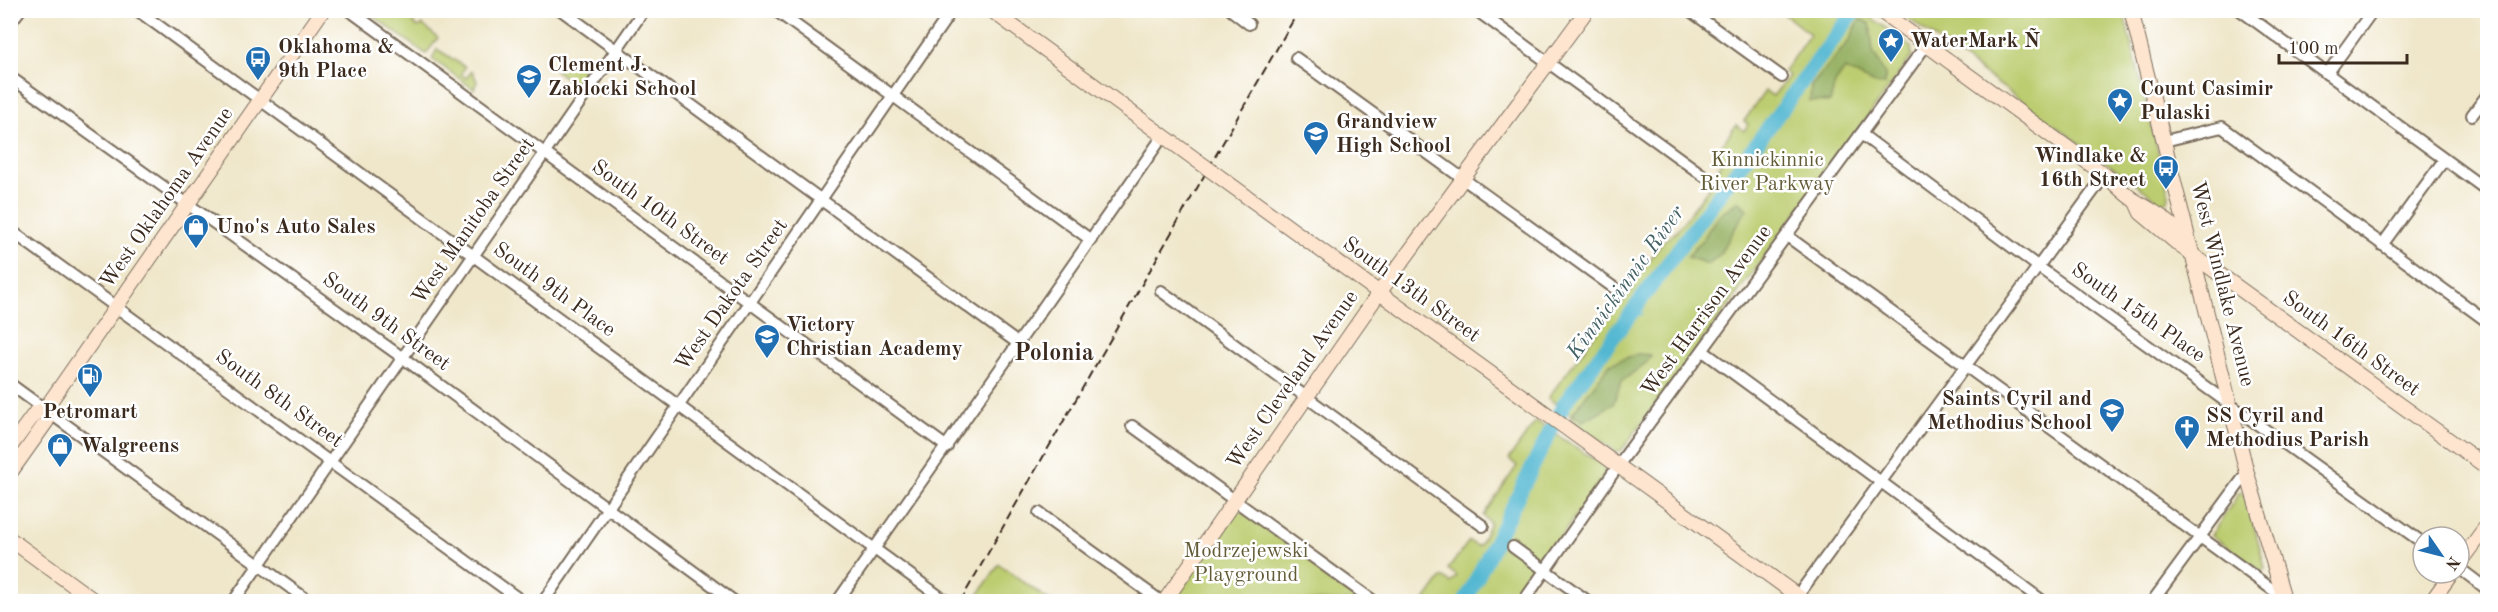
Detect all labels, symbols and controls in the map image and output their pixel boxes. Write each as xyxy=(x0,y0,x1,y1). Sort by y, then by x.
place icon: WaterMark Ñ xyxy=(1876,26,1906,64)
place label: WaterMark Ñ xyxy=(1910,27,2040,52)
scale bar xyxy=(2279,27,2406,65)
place label: Oklahoma & 9th Place xyxy=(278,37,394,82)
text: 100 m xyxy=(2288,40,2339,58)
bus stop icon: Oklahoma & 9th Place xyxy=(243,44,273,82)
place label: Clement J. Zablocki School xyxy=(548,55,696,100)
school or university icon: Clement J. Zablocki School xyxy=(514,62,544,100)
place label: Count Casimir Pulaski xyxy=(2140,79,2273,124)
place icon: Count Casimir Pulaski xyxy=(2105,86,2135,124)
street label: West Oklahoma Avenue xyxy=(97,104,237,292)
place label: Grandview High School xyxy=(1336,112,1451,157)
school or university icon: Grandview High School xyxy=(1301,119,1331,157)
street label: West Manitoba Street xyxy=(409,134,539,308)
place label: Windlake & 16th Street xyxy=(2034,146,2146,191)
park label: Kinnickinnic River Parkway xyxy=(1699,150,1835,195)
bus stop icon: Windlake & 16th Street xyxy=(2151,153,2181,191)
street label: South 10th Street xyxy=(588,156,732,270)
street label: West Windlake Avenue xyxy=(2186,179,2258,389)
water label: Kinnickinnic River xyxy=(1562,202,1689,365)
shop icon: Uno's Auto Sales xyxy=(181,212,211,250)
street label: West Dakota Street xyxy=(672,215,792,375)
place label: Uno's Auto Sales xyxy=(216,217,375,238)
street label: West Harrison Avenue xyxy=(1638,222,1776,400)
street label: South 13th Street xyxy=(1339,233,1483,347)
street label: South 9th Place xyxy=(489,239,619,341)
street label: South 15th Place xyxy=(2067,259,2209,367)
street label: South 9th Street xyxy=(318,269,454,375)
street label: West Cleveland Avenue xyxy=(1223,287,1363,473)
street label: South 16th Street xyxy=(2279,287,2423,401)
place label: Victory Christian Academy xyxy=(786,315,963,360)
school or university icon: Victory Christian Academy xyxy=(752,322,782,360)
district label: Polonia xyxy=(1014,342,1094,366)
street label: South 8th Street xyxy=(211,346,347,452)
fuel station icon: Petromart xyxy=(75,361,105,399)
place label: Saints Cyril and Methodius School xyxy=(1927,389,2092,434)
school or university icon: Saints Cyril and Methodius School xyxy=(2097,396,2127,434)
place label: Petromart xyxy=(42,402,138,423)
place label: SS Cyril and Methodius Parish xyxy=(2206,406,2369,451)
church icon: SS Cyril and Methodius Parish xyxy=(2172,413,2202,451)
shop icon: Walgreens xyxy=(45,431,75,469)
place label: Walgreens xyxy=(80,436,179,457)
north arrow xyxy=(2411,525,2471,585)
park label: Modrzejewski Playground xyxy=(1184,541,1308,586)
text: N xyxy=(2441,553,2462,573)

